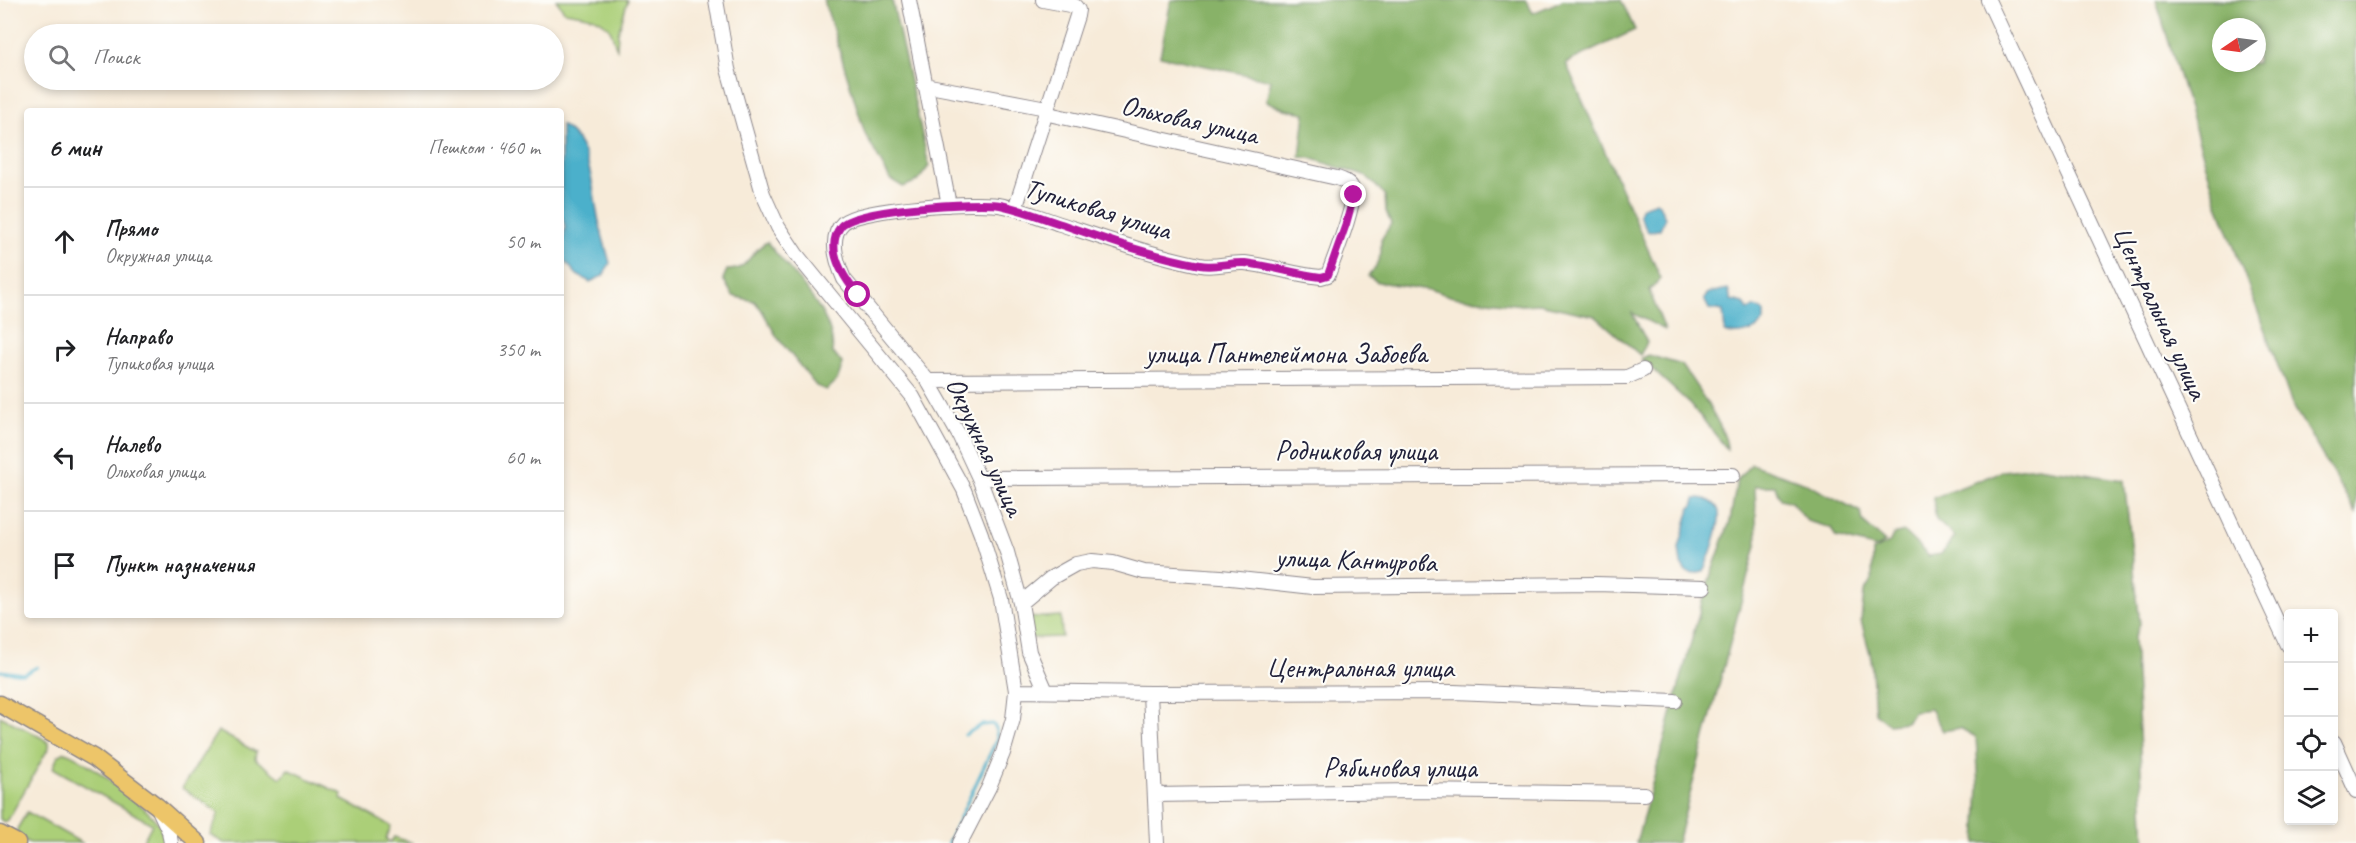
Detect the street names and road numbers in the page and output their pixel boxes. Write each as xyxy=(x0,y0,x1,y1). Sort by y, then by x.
street label: Ольховая улица xyxy=(1118,87,1264,153)
street label: Тупиковая улица xyxy=(1020,170,1177,248)
street label: Центральная улица xyxy=(2105,220,2217,406)
street label: улица Пантелеймона Забоева xyxy=(1143,336,1429,371)
street label: Окружная улица xyxy=(938,371,1034,523)
street label: Родниковая улица xyxy=(1275,433,1439,468)
street label: улица Кантурова xyxy=(1273,539,1439,580)
street label: Центральная улица xyxy=(1266,650,1456,685)
street label: Рябиновая улица xyxy=(1323,750,1479,785)

